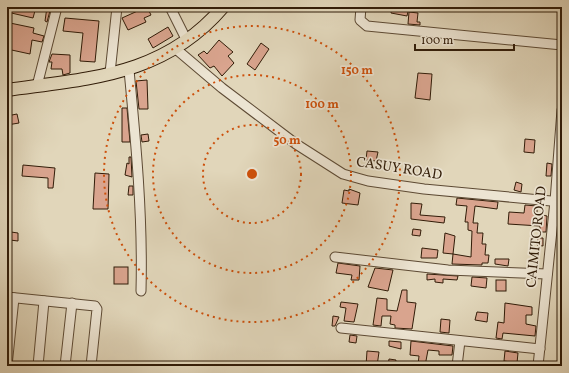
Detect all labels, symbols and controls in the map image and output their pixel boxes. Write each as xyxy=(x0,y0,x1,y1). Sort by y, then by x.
scale bar xyxy=(415,26,514,52)
text: 100 m xyxy=(421,33,454,49)
text: 150 m xyxy=(341,63,373,79)
text: 100 m xyxy=(305,97,339,113)
text: 50 m xyxy=(273,133,301,149)
street label: CASUY ROAD xyxy=(355,153,443,185)
centre of rings xyxy=(245,167,259,181)
street label: CAIMITO ROAD xyxy=(522,185,552,289)

